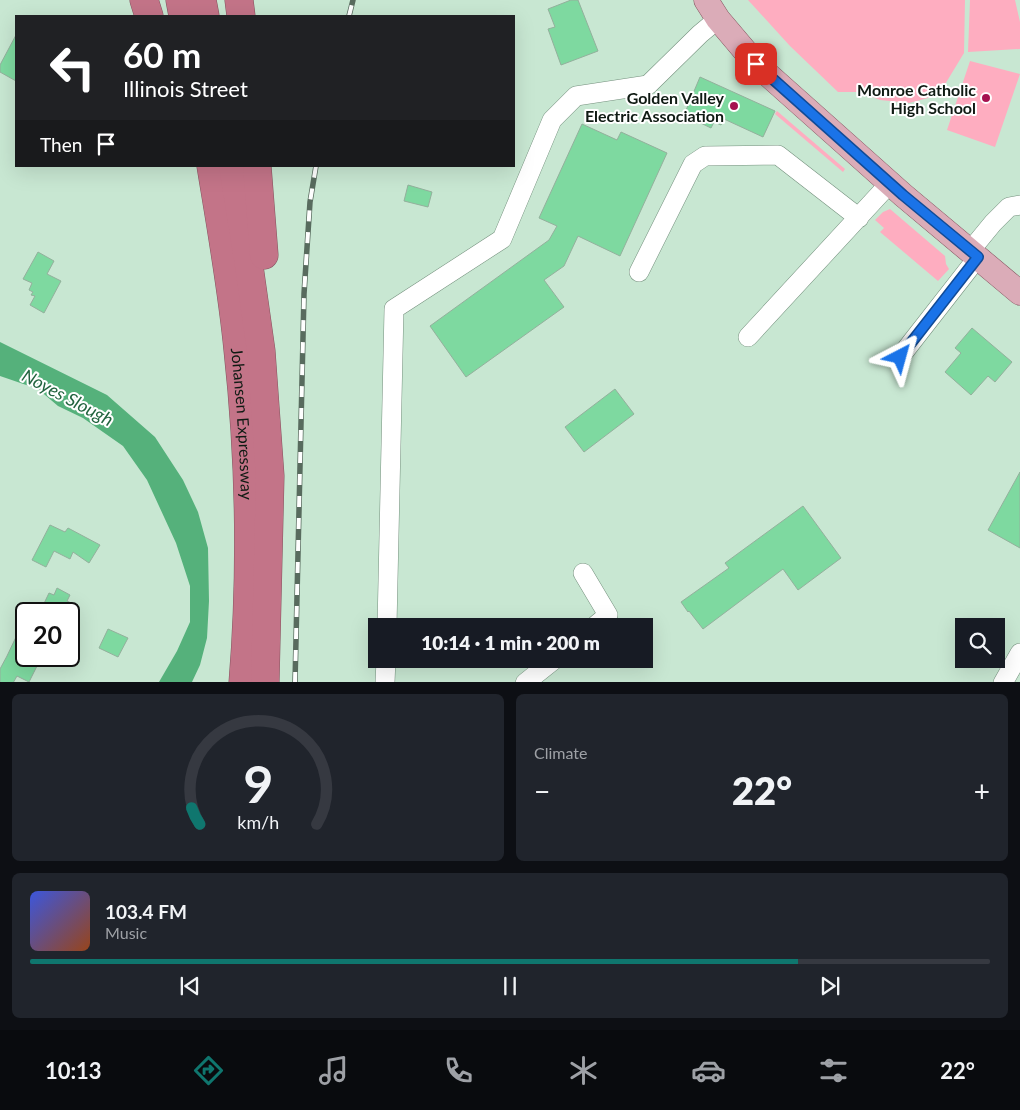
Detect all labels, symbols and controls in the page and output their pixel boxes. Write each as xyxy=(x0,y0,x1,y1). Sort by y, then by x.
text: 60 m xyxy=(123,33,201,75)
icon: left xyxy=(40,35,105,100)
pin xyxy=(735,43,777,85)
icon: arrive xyxy=(742,50,770,78)
text: Illinois Street xyxy=(123,75,248,102)
place label: Monroe Catholic High School xyxy=(857,80,976,117)
place label: Golden Valley Electric Association xyxy=(585,88,725,125)
marker: Monroe Catholic High School xyxy=(980,92,992,104)
marker: Golden Valley Electric Association xyxy=(728,100,740,112)
icon: arrive xyxy=(92,130,120,158)
text: Then xyxy=(40,133,82,156)
position arrow xyxy=(873,330,925,382)
street label: Johansen Expressway xyxy=(228,347,258,501)
water label: Noyes Slough xyxy=(19,364,117,430)
speed limit sign: 20 xyxy=(15,602,80,667)
map controls xyxy=(955,618,1005,668)
button: search xyxy=(955,618,1005,668)
text: 10:14 · 1 min · 200 m xyxy=(421,631,600,654)
text: Climate xyxy=(534,743,587,762)
text: 9 xyxy=(243,752,273,814)
text: 22° xyxy=(732,767,792,813)
text: − xyxy=(534,774,550,808)
text: + xyxy=(974,774,990,808)
text: km/h xyxy=(237,811,279,833)
text: 103.4 FM xyxy=(105,900,187,923)
text: Music xyxy=(105,923,147,942)
icon: previous xyxy=(176,972,204,1000)
icon: pause xyxy=(496,972,524,1000)
icon: next xyxy=(816,972,844,1000)
icon: directions xyxy=(191,1053,226,1088)
icon: music xyxy=(316,1053,351,1088)
icon: phone xyxy=(441,1053,476,1088)
icon: climate xyxy=(566,1053,601,1088)
icon: car xyxy=(691,1053,726,1088)
icon: filters xyxy=(816,1053,851,1088)
text: 10:13 xyxy=(45,1057,102,1084)
text: 22° xyxy=(940,1057,975,1084)

